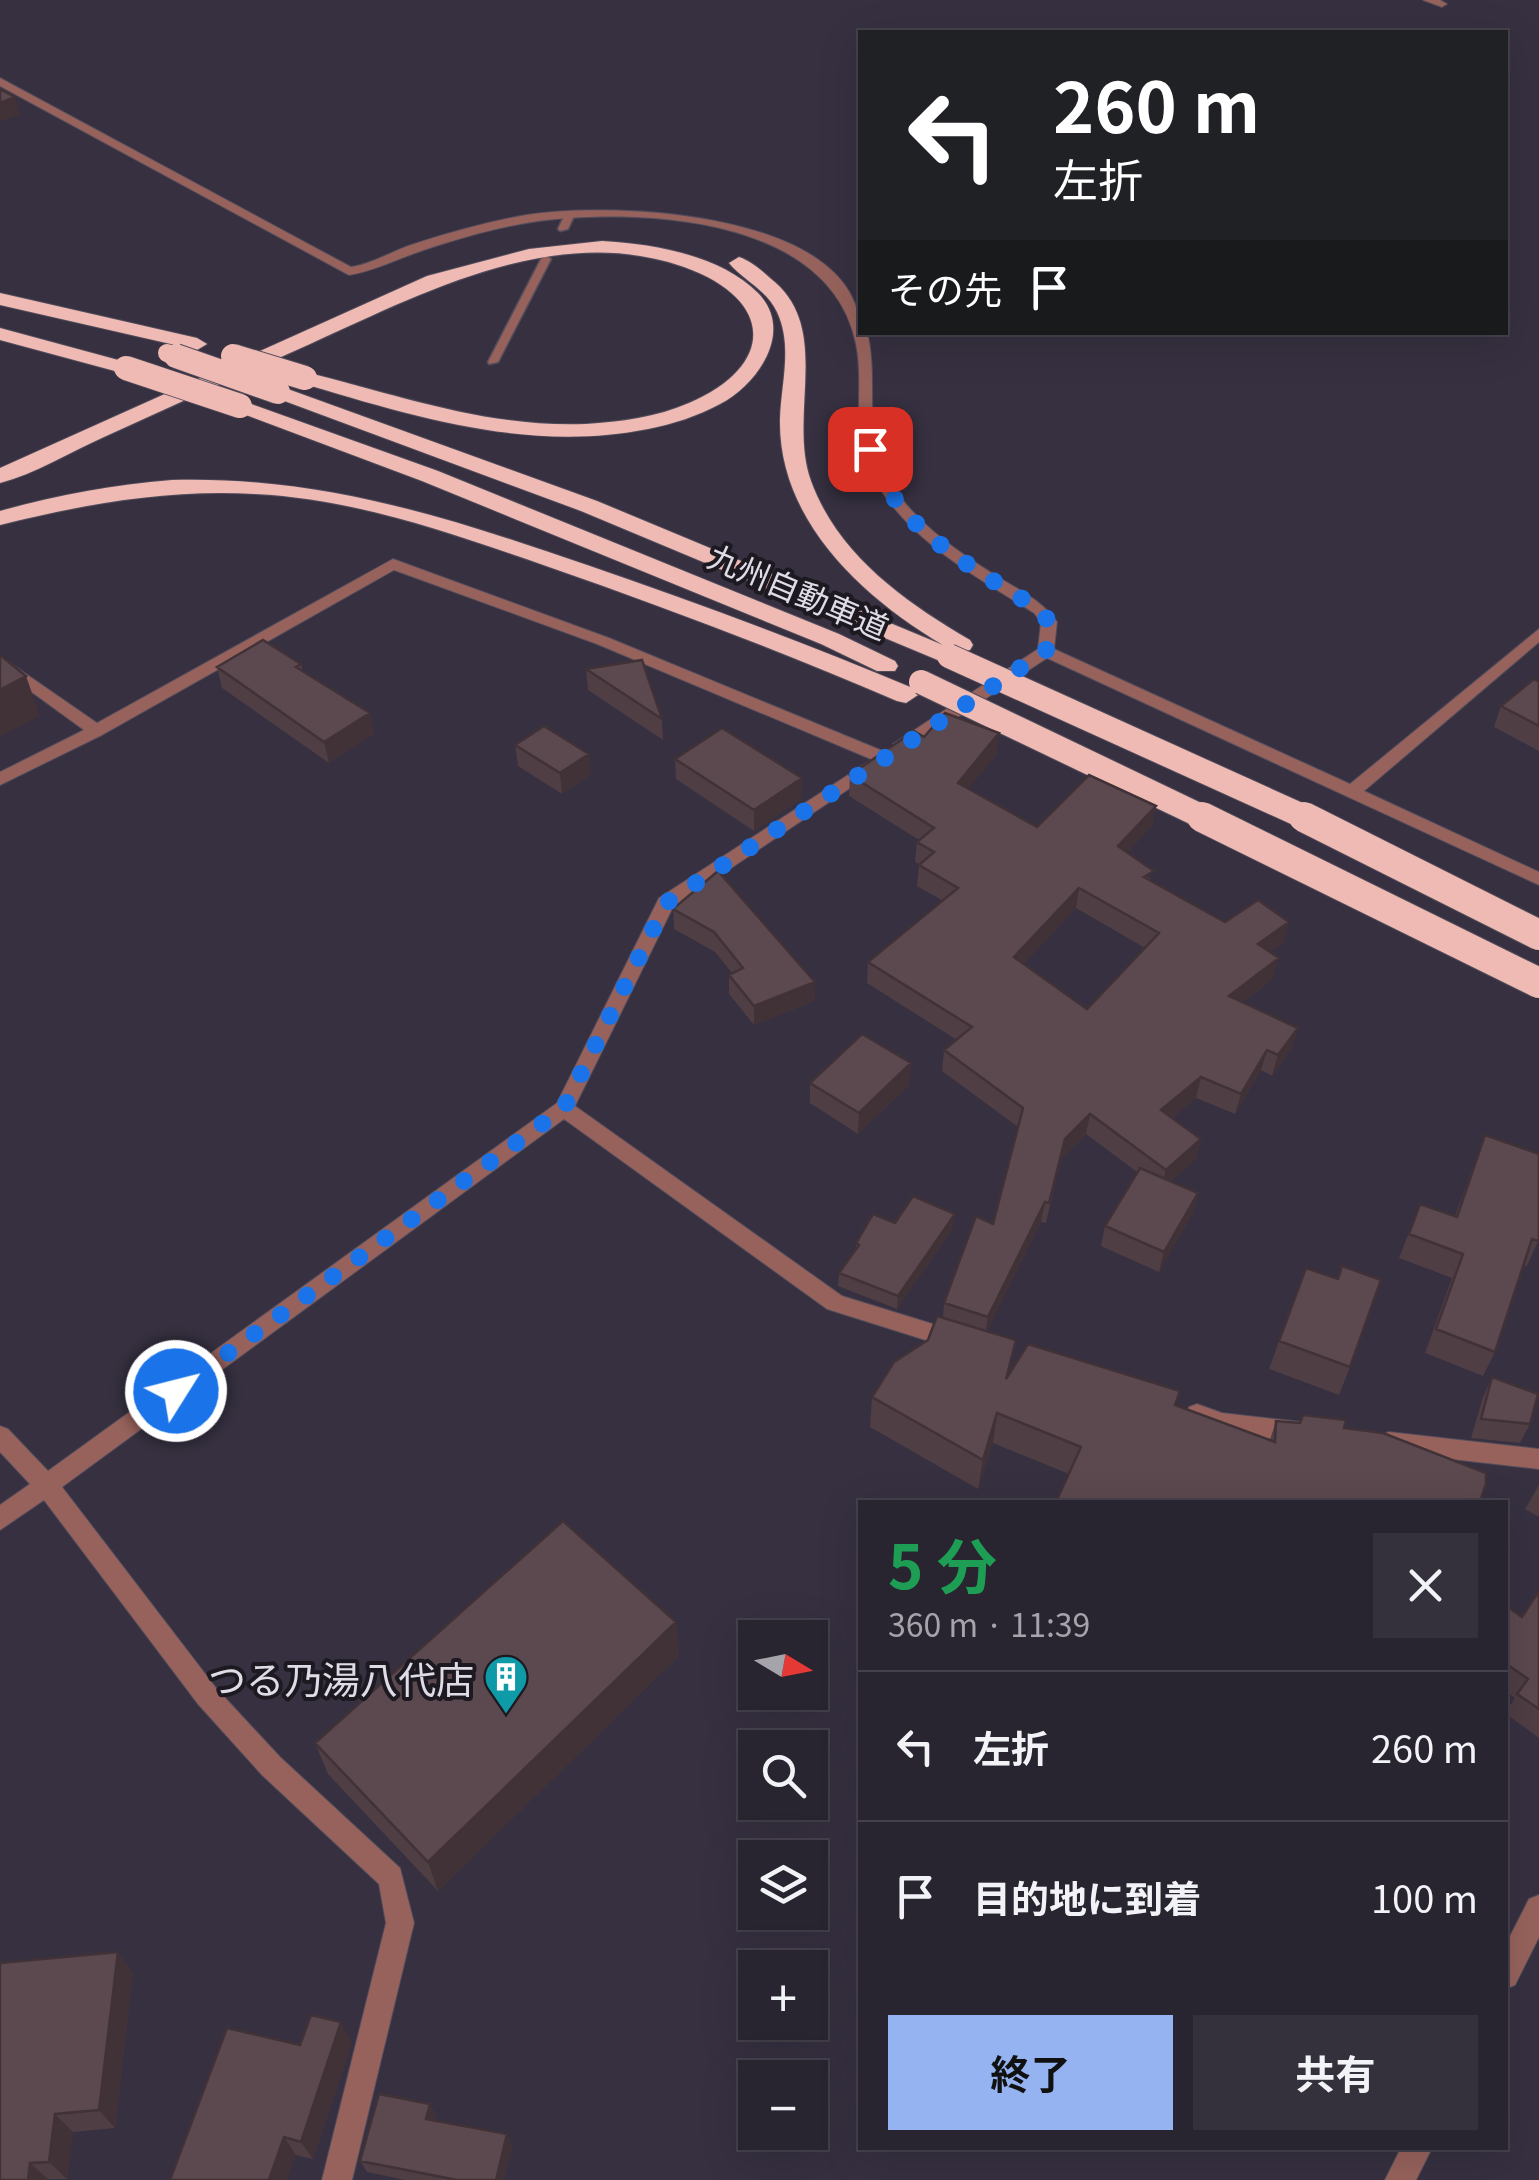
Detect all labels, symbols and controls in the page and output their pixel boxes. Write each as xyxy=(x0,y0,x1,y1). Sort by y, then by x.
text: 260 m xyxy=(1053,52,1260,153)
icon: left xyxy=(888,70,1018,200)
text: 左折 xyxy=(1053,145,1143,210)
text: その先 xyxy=(888,260,1002,315)
icon: arrive xyxy=(1022,260,1077,315)
pin xyxy=(828,407,913,492)
icon: arrive xyxy=(843,422,898,477)
street label: 九州自動車道 xyxy=(702,531,896,649)
position arrow xyxy=(124,1339,228,1443)
text: 5 分 xyxy=(888,1519,997,1606)
button: close xyxy=(1373,1533,1478,1638)
text: 360 m · 11:39 xyxy=(888,1600,1090,1646)
north arrow xyxy=(738,1620,828,1710)
map controls xyxy=(738,1620,828,2150)
place label: つる乃湯八代店 xyxy=(208,1650,474,1705)
building icon: つる乃湯八代店 xyxy=(483,1654,529,1715)
icon: left xyxy=(888,1719,943,1774)
text: 左折 xyxy=(973,1719,1049,1774)
text: 260 m xyxy=(1371,1719,1478,1774)
button: search xyxy=(738,1730,828,1820)
button: layers xyxy=(738,1840,828,1930)
icon: arrive xyxy=(888,1869,943,1924)
text: 目的地に到着 xyxy=(973,1869,1201,1924)
text: 100 m xyxy=(1371,1869,1478,1924)
button: + xyxy=(738,1950,828,2040)
button: 終了 xyxy=(888,2015,1173,2130)
button: 共有 xyxy=(1193,2015,1478,2130)
button: − xyxy=(738,2060,828,2150)

